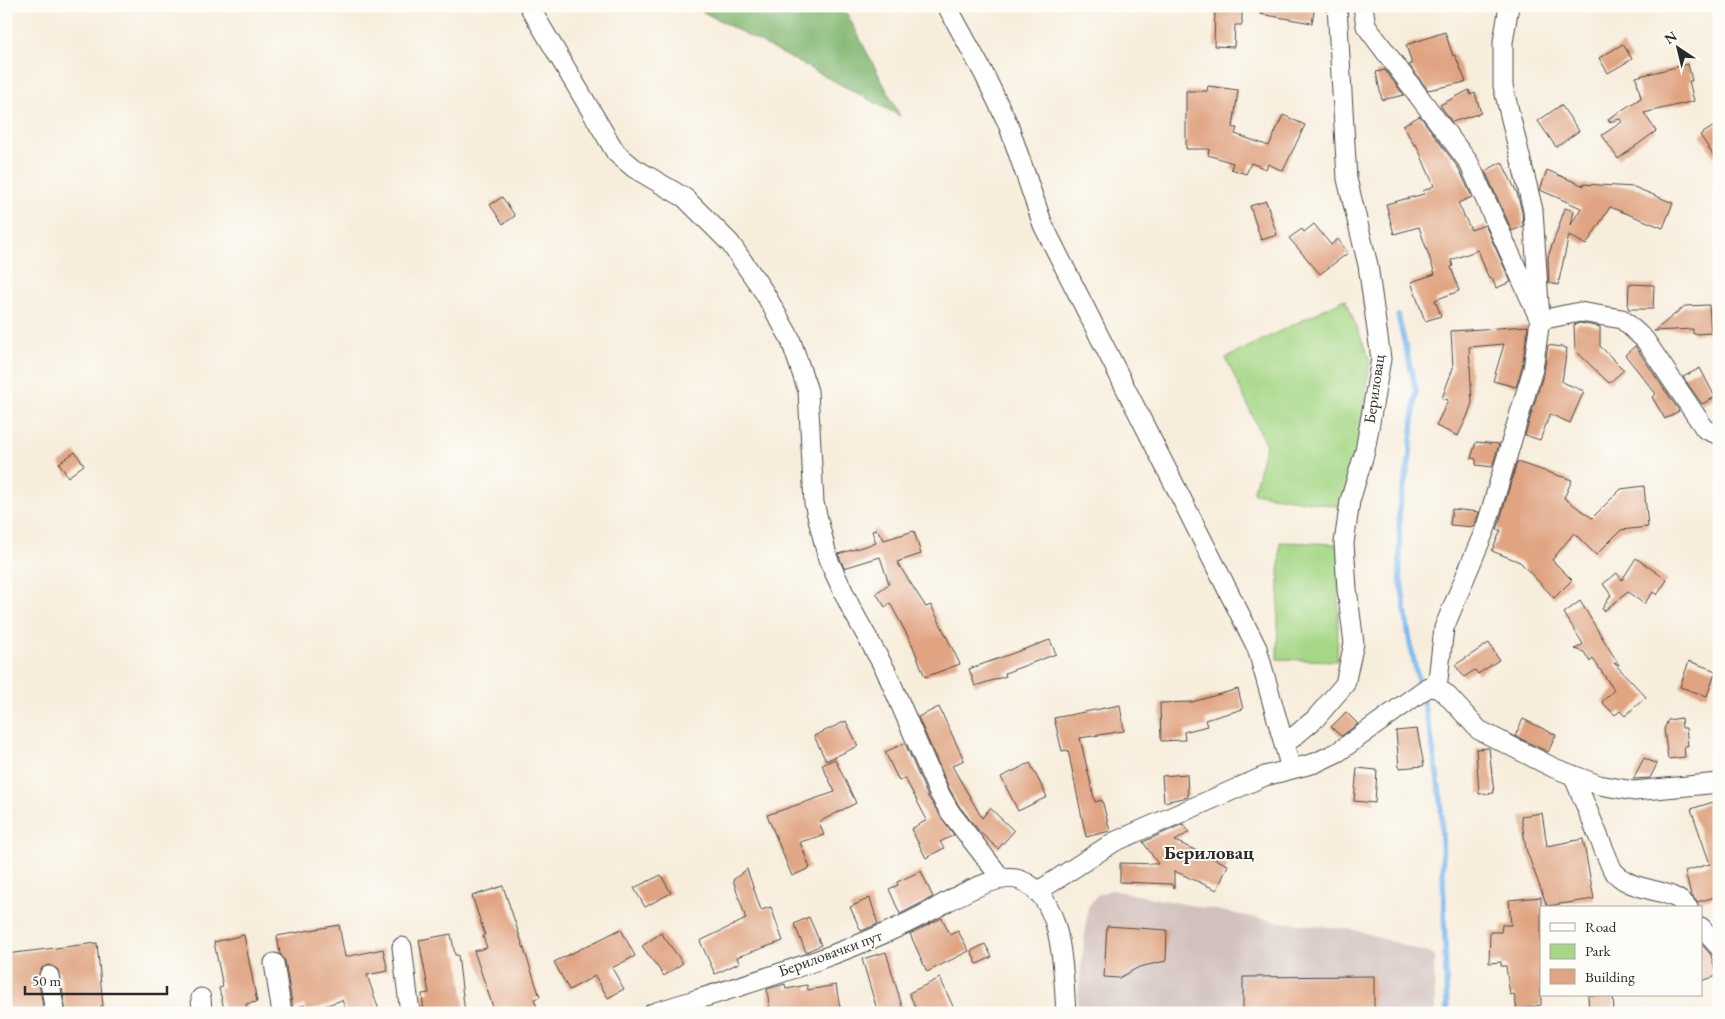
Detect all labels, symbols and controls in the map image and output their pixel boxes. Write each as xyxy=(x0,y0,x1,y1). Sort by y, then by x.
north arrow xyxy=(1652,22,1702,72)
text: N xyxy=(1661,26,1681,48)
street label: Бериловац xyxy=(1359,352,1389,425)
district label: Бериловац xyxy=(1164,840,1254,865)
legend xyxy=(1540,906,1702,996)
text: Road xyxy=(1585,917,1617,936)
street label: Бериловачки пут xyxy=(775,924,885,981)
text: Park xyxy=(1585,941,1612,960)
scale bar xyxy=(25,964,168,996)
text: Building xyxy=(1585,967,1635,986)
text: 50 m xyxy=(32,971,61,990)

